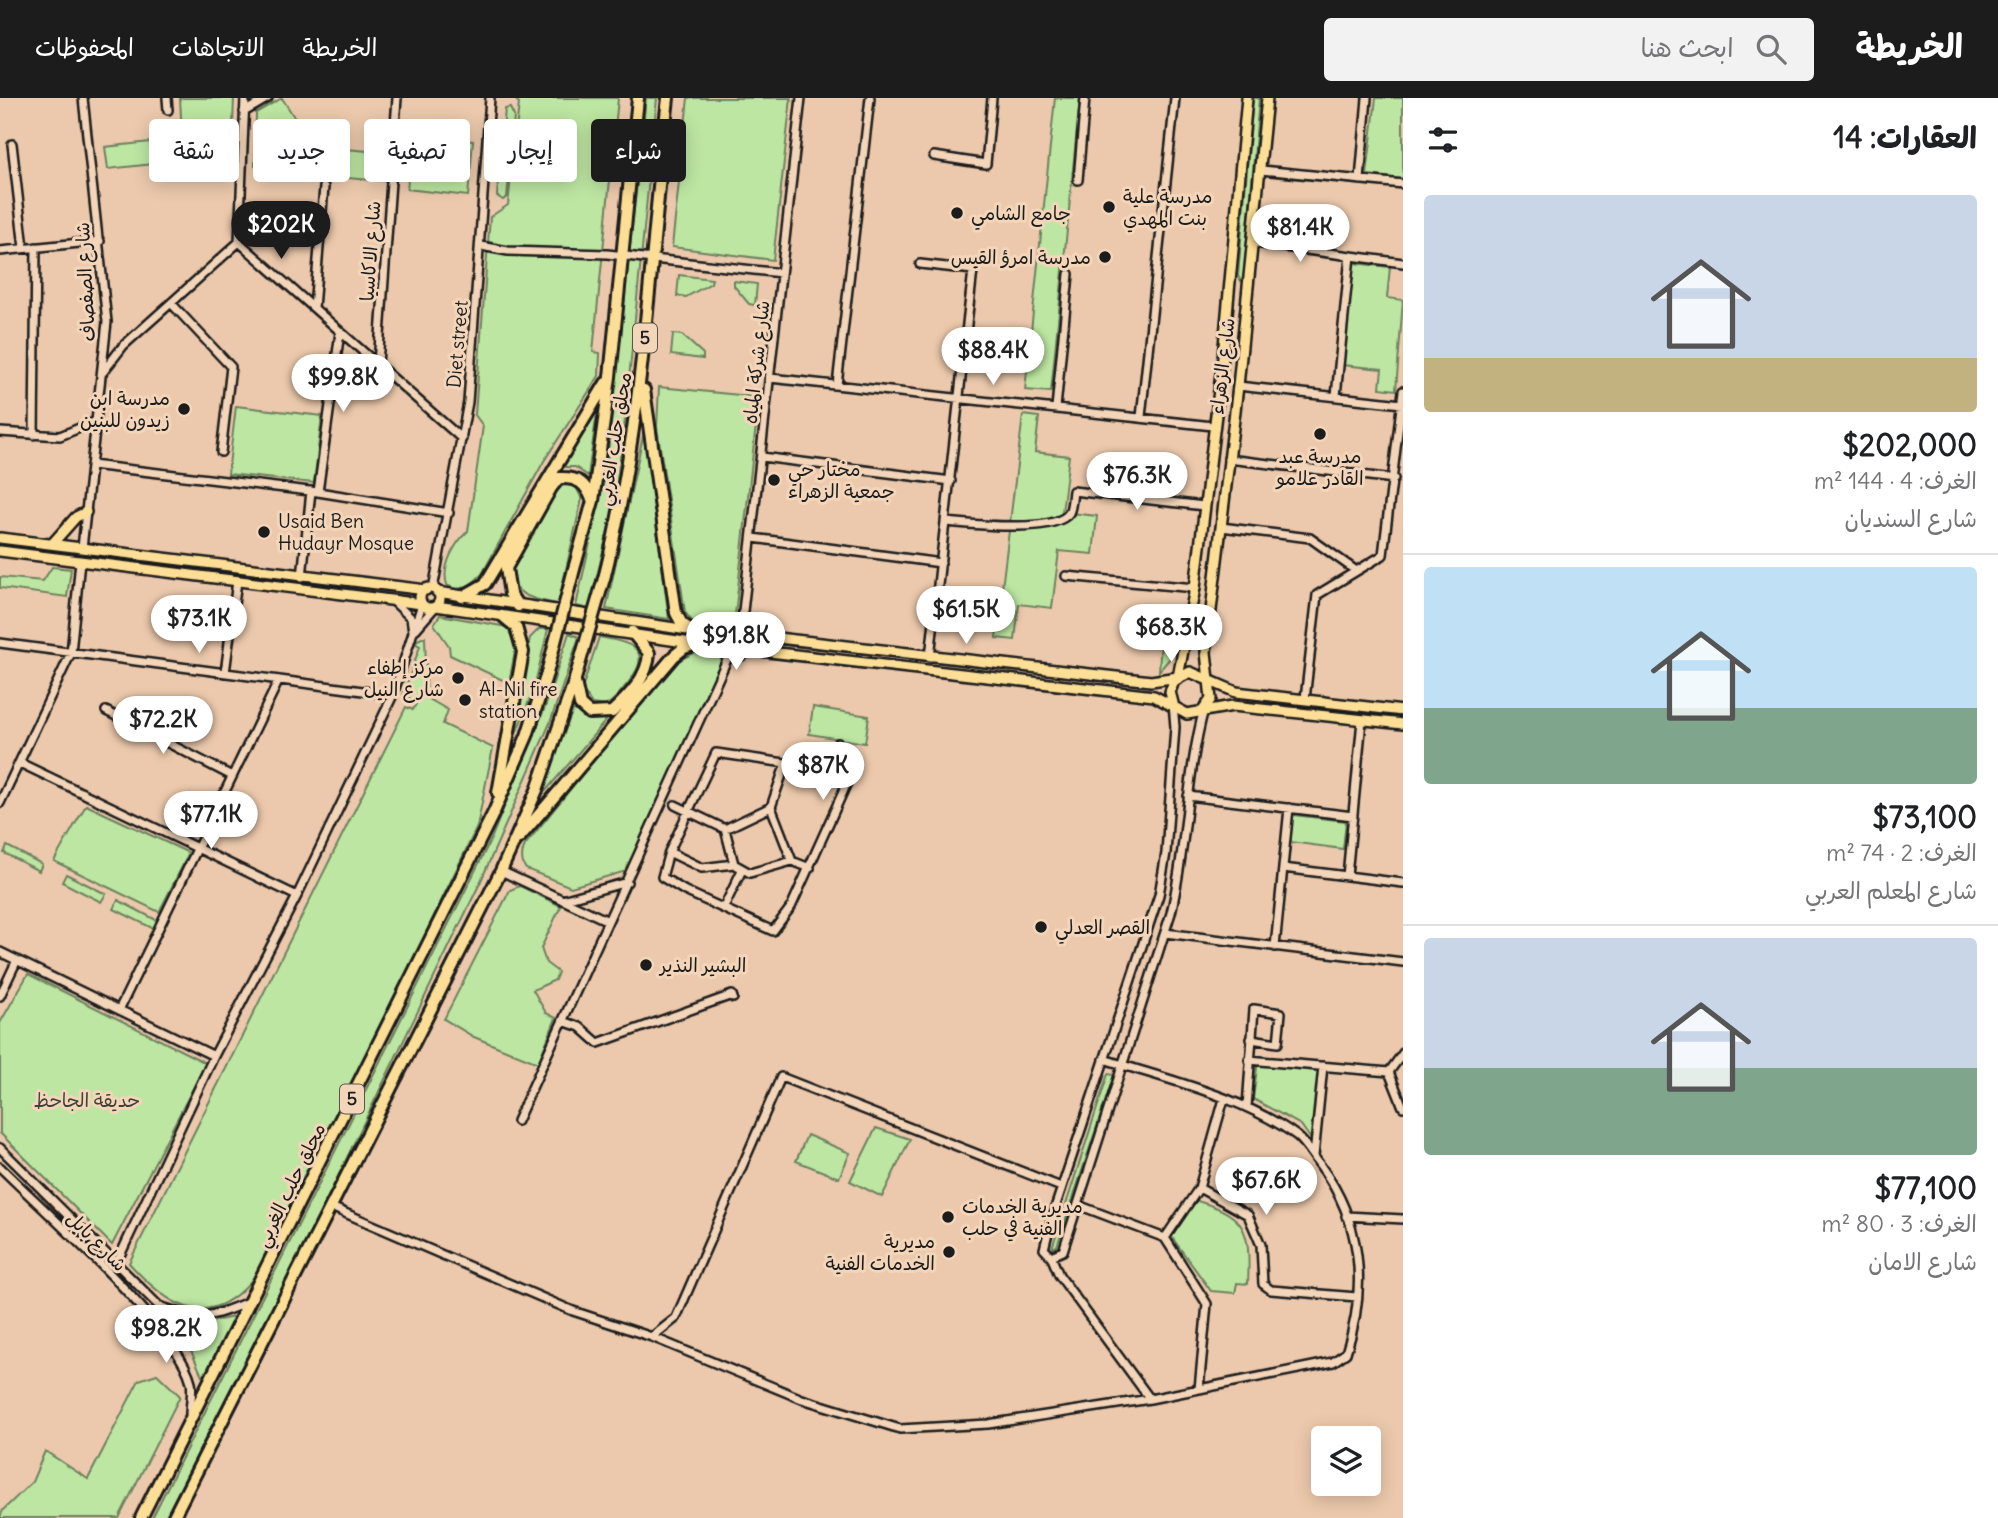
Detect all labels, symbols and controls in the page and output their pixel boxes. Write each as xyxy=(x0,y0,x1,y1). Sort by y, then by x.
search box xyxy=(1324,18,1814,81)
text: الخريطة xyxy=(1856,25,1963,67)
icon: search xyxy=(1752,30,1790,68)
text: ابحث هنا xyxy=(1640,31,1734,64)
text: المحفوظات xyxy=(35,32,134,62)
text: الاتجاهات xyxy=(172,32,265,62)
text: الخريطة xyxy=(303,32,377,62)
text: العقارات: 14 xyxy=(1833,118,1977,156)
chip: شقة xyxy=(149,119,239,182)
chip: جديد xyxy=(253,119,350,182)
chip: تصفية xyxy=(364,119,470,182)
chip: إيجار xyxy=(484,119,577,182)
chip: شراء xyxy=(591,119,686,182)
icon: filters xyxy=(1424,121,1462,159)
place label: مدرسة علية بنت المهدي xyxy=(1123,184,1213,233)
marker: مدرسة علية بنت المهدي xyxy=(1101,199,1117,215)
street label: شارع الاكاسيا xyxy=(355,200,387,302)
place label: جامع الشامي xyxy=(971,201,1071,230)
pin: $202K xyxy=(232,202,330,261)
pin: $81.4K xyxy=(1243,204,1357,264)
marker: جامع الشامي xyxy=(949,205,965,221)
text: $202K xyxy=(247,209,315,238)
text: $81.4K xyxy=(1267,212,1333,241)
street label: شارع الصفصاف xyxy=(70,222,102,342)
icon: home xyxy=(1638,241,1764,367)
place label: مدرسة امرؤ القيس xyxy=(951,245,1091,269)
marker: مدرسة امرؤ القيس xyxy=(1097,249,1113,265)
street label: Diet street xyxy=(441,299,473,389)
street label: شارع شركة المياه xyxy=(738,299,776,425)
street label: شارع الزهراء xyxy=(1204,316,1242,416)
road number: 5 xyxy=(633,324,657,352)
pin: $88.4K xyxy=(936,328,1050,387)
text: $88.4K xyxy=(957,335,1029,364)
pin: $99.8K xyxy=(286,354,400,414)
text: $99.8K xyxy=(308,362,378,391)
street label: محلق حلب الغربي xyxy=(592,370,641,508)
place label: مدرسة ابن زيدون للبنين xyxy=(80,386,170,432)
marker: مدرسة ابن زيدون للبنين xyxy=(176,401,192,417)
marker: مدرسة عبد القادر علامو xyxy=(1312,426,1328,442)
text: $202,000 xyxy=(1842,426,1977,464)
place label: مدرسة عبد القادر علامو xyxy=(1274,444,1364,490)
pin: $76.3K xyxy=(1080,452,1194,512)
place label: مختار حي جمعية الزهراء xyxy=(788,457,895,503)
text: $76.3K xyxy=(1102,460,1172,489)
text: الغرف: 4 · 144 m² xyxy=(1814,466,1977,495)
marker: مختار حي جمعية الزهراء xyxy=(766,472,782,488)
text: شارع السنديان xyxy=(1845,504,1977,533)
place label: Usaid Ben Hudayr Mosque xyxy=(278,509,414,555)
marker: Usaid Ben Hudayr Mosque xyxy=(256,524,272,540)
pin: $61.5K xyxy=(909,587,1023,646)
text: $61.5K xyxy=(932,594,1000,623)
pin: $73.1K xyxy=(142,596,256,655)
text: $73.1K xyxy=(167,603,231,632)
pin: $68.3K xyxy=(1114,604,1228,664)
pin: $91.8K xyxy=(679,612,793,672)
text: $68.3K xyxy=(1135,612,1207,641)
icon: home xyxy=(1638,613,1764,739)
text: $91.8K xyxy=(702,620,770,649)
place label: مركز إطفاء شارع النيل xyxy=(364,655,444,703)
marker: مركز إطفاء شارع النيل xyxy=(450,670,466,686)
place label: Al-Nil fire station xyxy=(479,677,558,723)
marker: Al-Nil fire station xyxy=(457,692,473,708)
pin: $72.2K xyxy=(106,696,220,756)
text: $72.2K xyxy=(129,704,197,733)
pin: $87K xyxy=(782,742,864,802)
text: $87K xyxy=(797,750,849,779)
pin: $77.1K xyxy=(154,792,268,851)
text: $73,100 xyxy=(1872,798,1977,836)
text: $77.1K xyxy=(180,799,242,828)
text: الغرف: 2 · 74 m² xyxy=(1826,838,1977,867)
text: شارع المعلم العربي xyxy=(1805,876,1977,905)
place label: القصر العدلي xyxy=(1055,915,1150,944)
marker: القصر العدلي xyxy=(1033,919,1049,935)
place label: البشير النذير xyxy=(658,953,746,977)
marker: البشير النذير xyxy=(638,957,654,973)
icon: home xyxy=(1638,984,1764,1110)
road number: 5 xyxy=(340,1084,364,1114)
park label: حديقة الجاحظ xyxy=(34,1088,140,1112)
street label: محلق حلب الغربي xyxy=(250,1119,335,1253)
pin: $67.6K xyxy=(1209,1158,1323,1217)
text: $67.6K xyxy=(1231,1165,1301,1194)
text: $77,100 xyxy=(1874,1169,1977,1207)
place label: مديرية الخدمات الفنية في حلب xyxy=(962,1194,1083,1242)
street label: شارع بابل xyxy=(60,1206,132,1278)
marker: مديرية الخدمات الفنية في حلب xyxy=(940,1209,956,1225)
text: الغرف: 3 · 80 m² xyxy=(1821,1209,1977,1238)
place label: مديرية الخدمات الفنية xyxy=(825,1229,935,1275)
marker: مديرية الخدمات الفنية xyxy=(941,1244,957,1260)
text: شارع الامان xyxy=(1868,1247,1977,1276)
pin: $98.2K xyxy=(109,1306,223,1365)
text: $98.2K xyxy=(131,1313,201,1342)
map controls xyxy=(1311,1426,1381,1496)
button: layers xyxy=(1311,1426,1381,1496)

